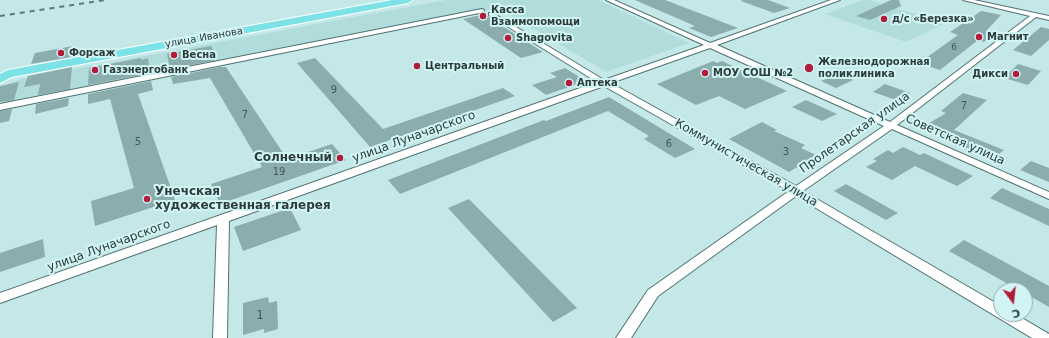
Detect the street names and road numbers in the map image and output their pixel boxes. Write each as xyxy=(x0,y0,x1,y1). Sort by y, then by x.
street label: улица Иванова xyxy=(164,25,244,51)
street label: Пролетарская улица xyxy=(797,89,913,177)
street label: улица Луначарского xyxy=(350,108,478,166)
street label: Советская улица xyxy=(903,112,1007,168)
street label: Коммунистическая улица xyxy=(672,116,820,210)
street label: улица Луначарского xyxy=(45,217,173,275)

